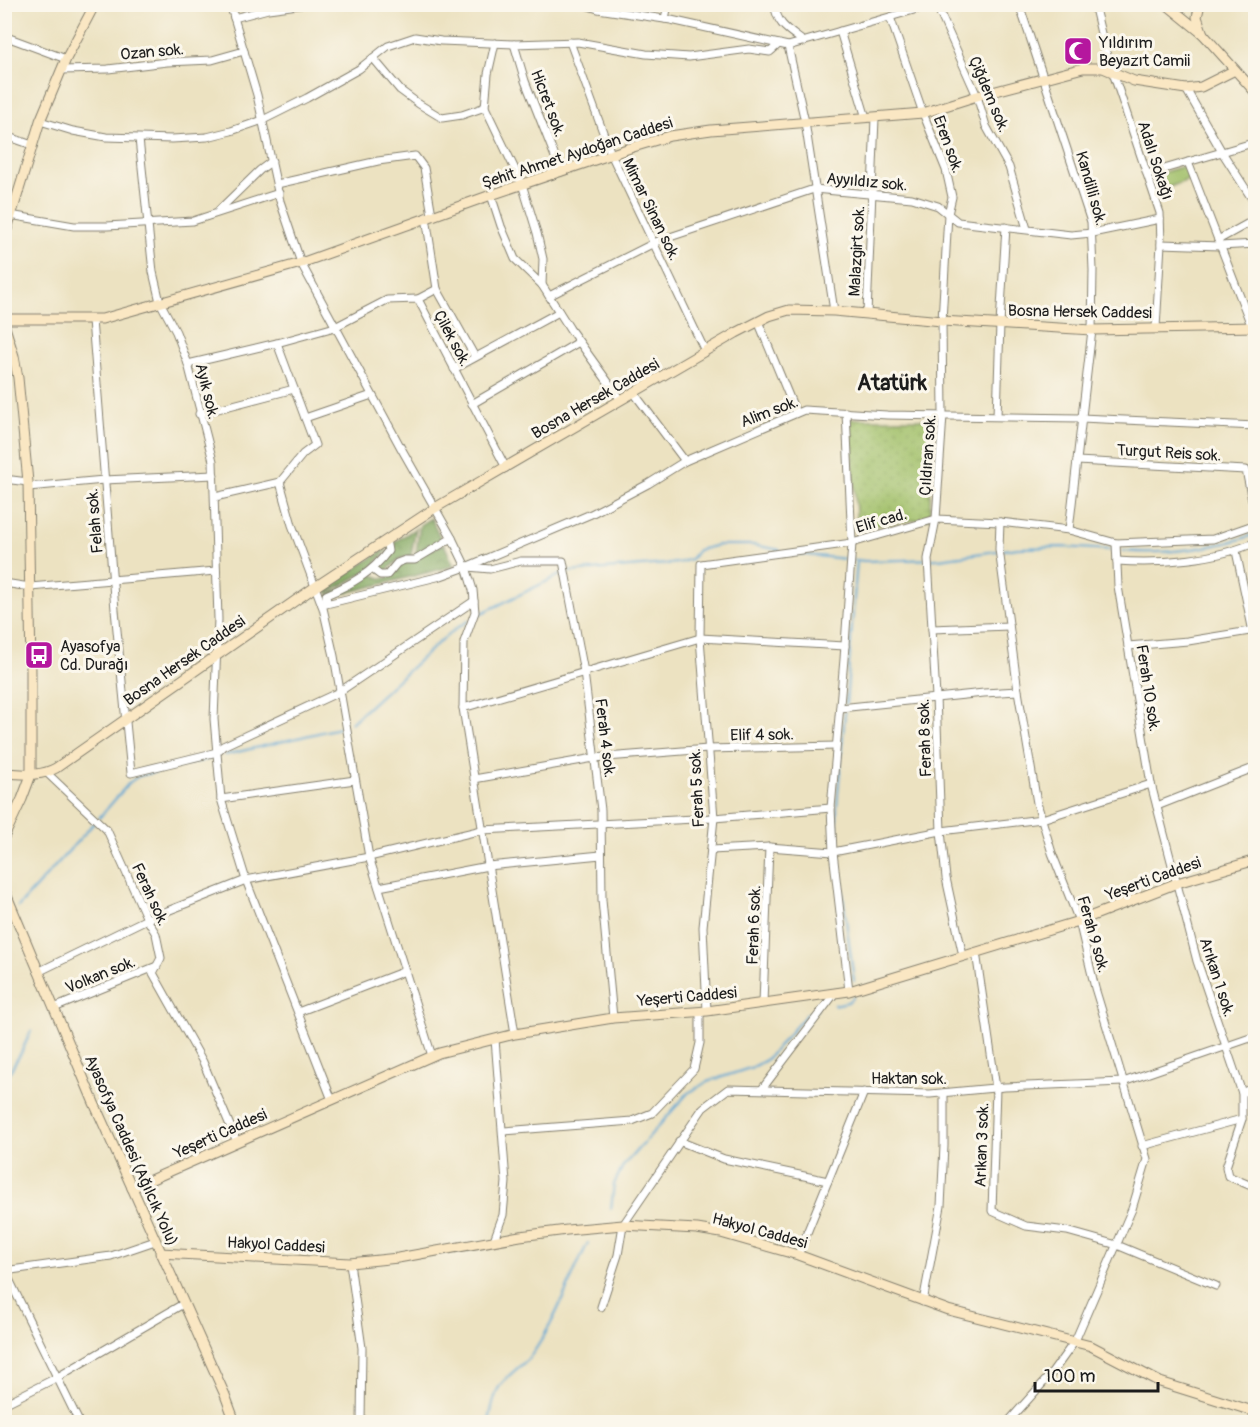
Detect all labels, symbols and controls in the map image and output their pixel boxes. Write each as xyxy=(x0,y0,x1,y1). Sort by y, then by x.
place label: Yıldırım Beyazıt Camii xyxy=(1098,33,1190,71)
mosque icon: Yıldırım Beyazıt Camii xyxy=(1062,35,1094,67)
street label: Ozan sok. xyxy=(119,39,185,65)
street label: Çiğdem sok. xyxy=(964,53,1014,135)
street label: Hicret sok. xyxy=(526,67,570,140)
street label: Şehit Ahmet Aydoğan Caddesi xyxy=(479,113,675,193)
street label: Eren sok. xyxy=(928,113,968,176)
street label: Adalı Sokağı xyxy=(1133,118,1177,202)
street label: Kandilli sok. xyxy=(1071,149,1111,228)
street label: Mimar Sinan sok. xyxy=(618,155,684,264)
street label: Ayyıldız sok. xyxy=(825,168,908,196)
street label: Malazgirt sok. xyxy=(845,205,869,297)
street label: Bosna Hersek Caddesi xyxy=(1008,301,1152,323)
street label: Çilek sok. xyxy=(429,307,475,370)
street label: Bosna Hersek Caddesi xyxy=(528,354,663,444)
street label: Ayık sok. xyxy=(190,361,224,421)
district label: Atatürk xyxy=(857,369,928,397)
street label: Alim sok. xyxy=(738,392,801,432)
street label: Çıldıran sok. xyxy=(915,414,941,496)
street label: Turgut Reis sok. xyxy=(1116,440,1222,466)
street label: Felah sok. xyxy=(82,488,108,554)
street label: Elif cad. xyxy=(854,504,909,538)
street label: Bosna Hersek Caddesi xyxy=(120,611,249,710)
place label: Ayasofya Cd. Durağı xyxy=(60,637,128,675)
bus stop icon: Ayasofya Cd. Durağı xyxy=(23,639,55,671)
street label: Ferah 10 sok. xyxy=(1131,643,1165,733)
street label: Ferah 4 sok. xyxy=(590,697,620,779)
street label: Ferah 8 sok. xyxy=(914,698,936,778)
street label: Elif 4 sok. xyxy=(730,724,794,746)
street label: Ferah 5 sok. xyxy=(685,748,709,828)
street label: Yeşerti Caddesi xyxy=(1102,852,1204,906)
street label: Ferah sok. xyxy=(127,860,173,929)
street label: Ferah 6 sok. xyxy=(743,885,765,965)
street label: Ferah 9 sok. xyxy=(1073,894,1114,975)
street label: Arıkan 1 sok. xyxy=(1195,935,1239,1019)
street label: Volkan sok. xyxy=(62,952,138,998)
street label: Yeşerti Caddesi xyxy=(635,983,738,1011)
street label: Ayasofya Caddesi (Ağılcık Yolu) xyxy=(80,1052,182,1249)
street label: Haktan sok. xyxy=(871,1069,947,1089)
street label: Arıkan 3 sok. xyxy=(971,1102,993,1188)
street label: Yeşerti Caddesi xyxy=(170,1104,270,1164)
street label: Hakyol Caddesi xyxy=(710,1209,810,1253)
street label: Hakyol Caddesi xyxy=(226,1232,326,1258)
scale bar xyxy=(1035,1355,1158,1393)
text: 100 m xyxy=(1044,1365,1096,1388)

